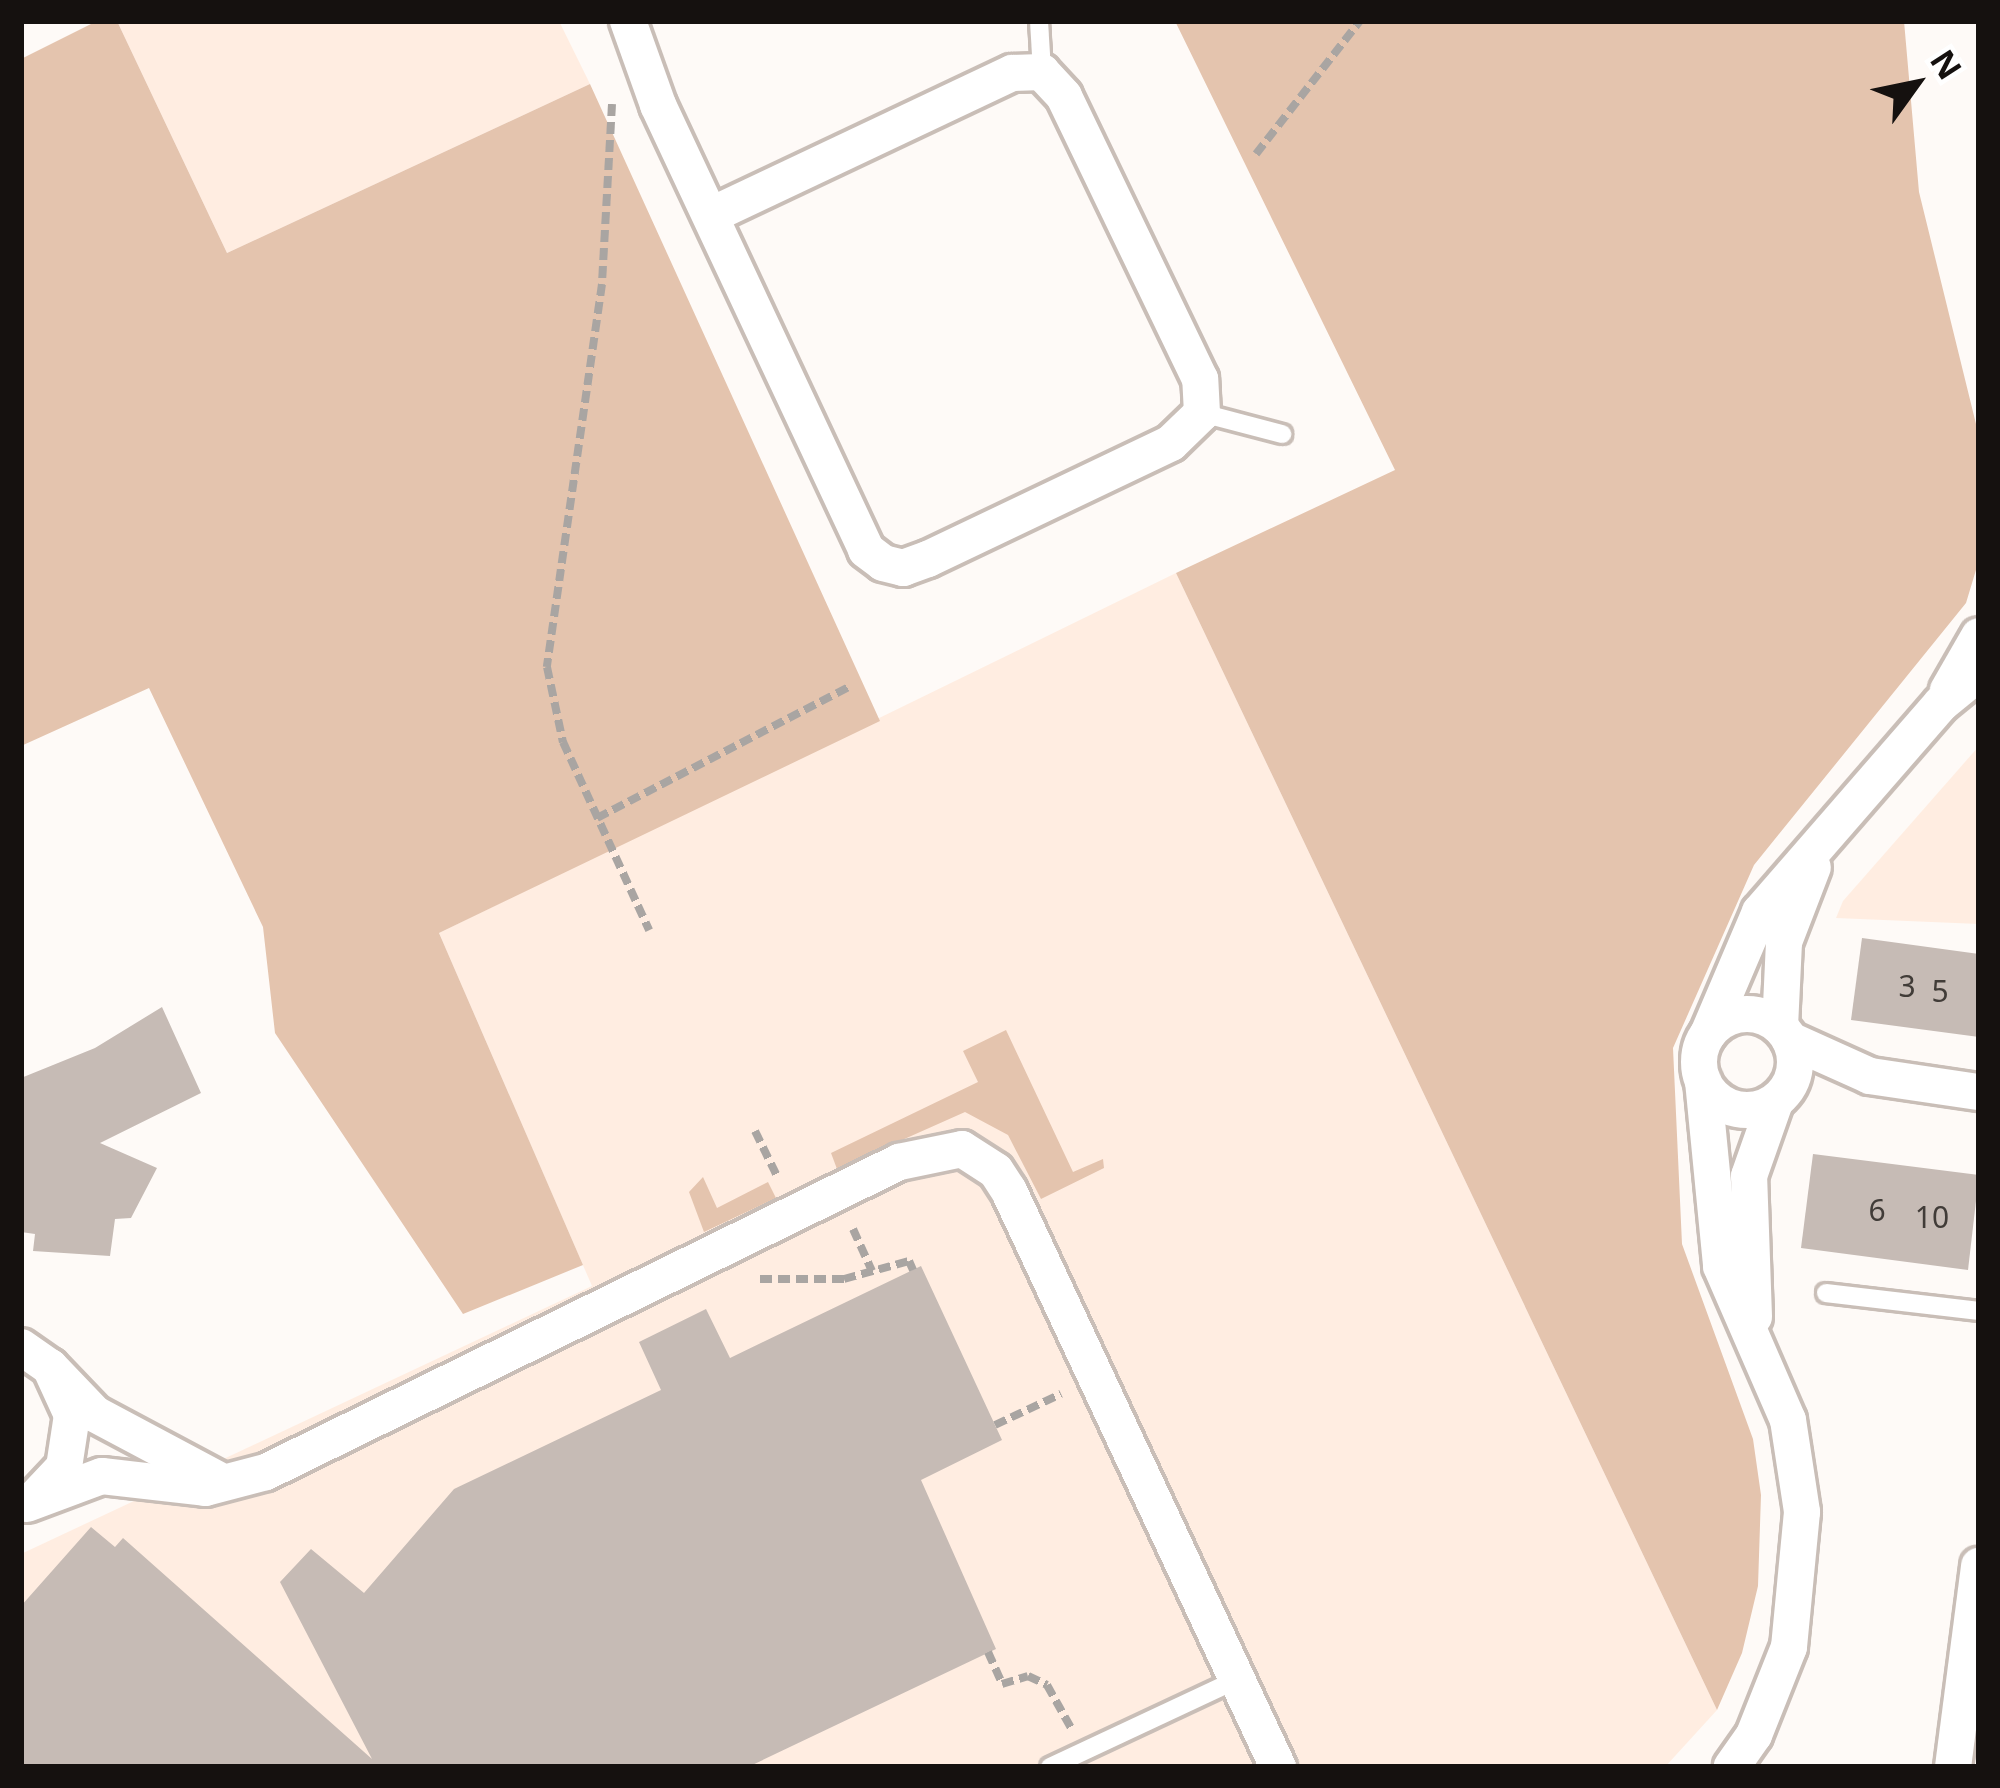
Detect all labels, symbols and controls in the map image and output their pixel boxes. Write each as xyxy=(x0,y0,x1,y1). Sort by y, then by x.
north arrow xyxy=(1856,24,1976,144)
text: N xyxy=(1920,41,1973,88)
house number: 3 xyxy=(1898,968,1916,1004)
house number: 5 xyxy=(1931,973,1949,1009)
house number: 6 xyxy=(1868,1192,1886,1228)
house number: 10 xyxy=(1915,1199,1949,1235)

